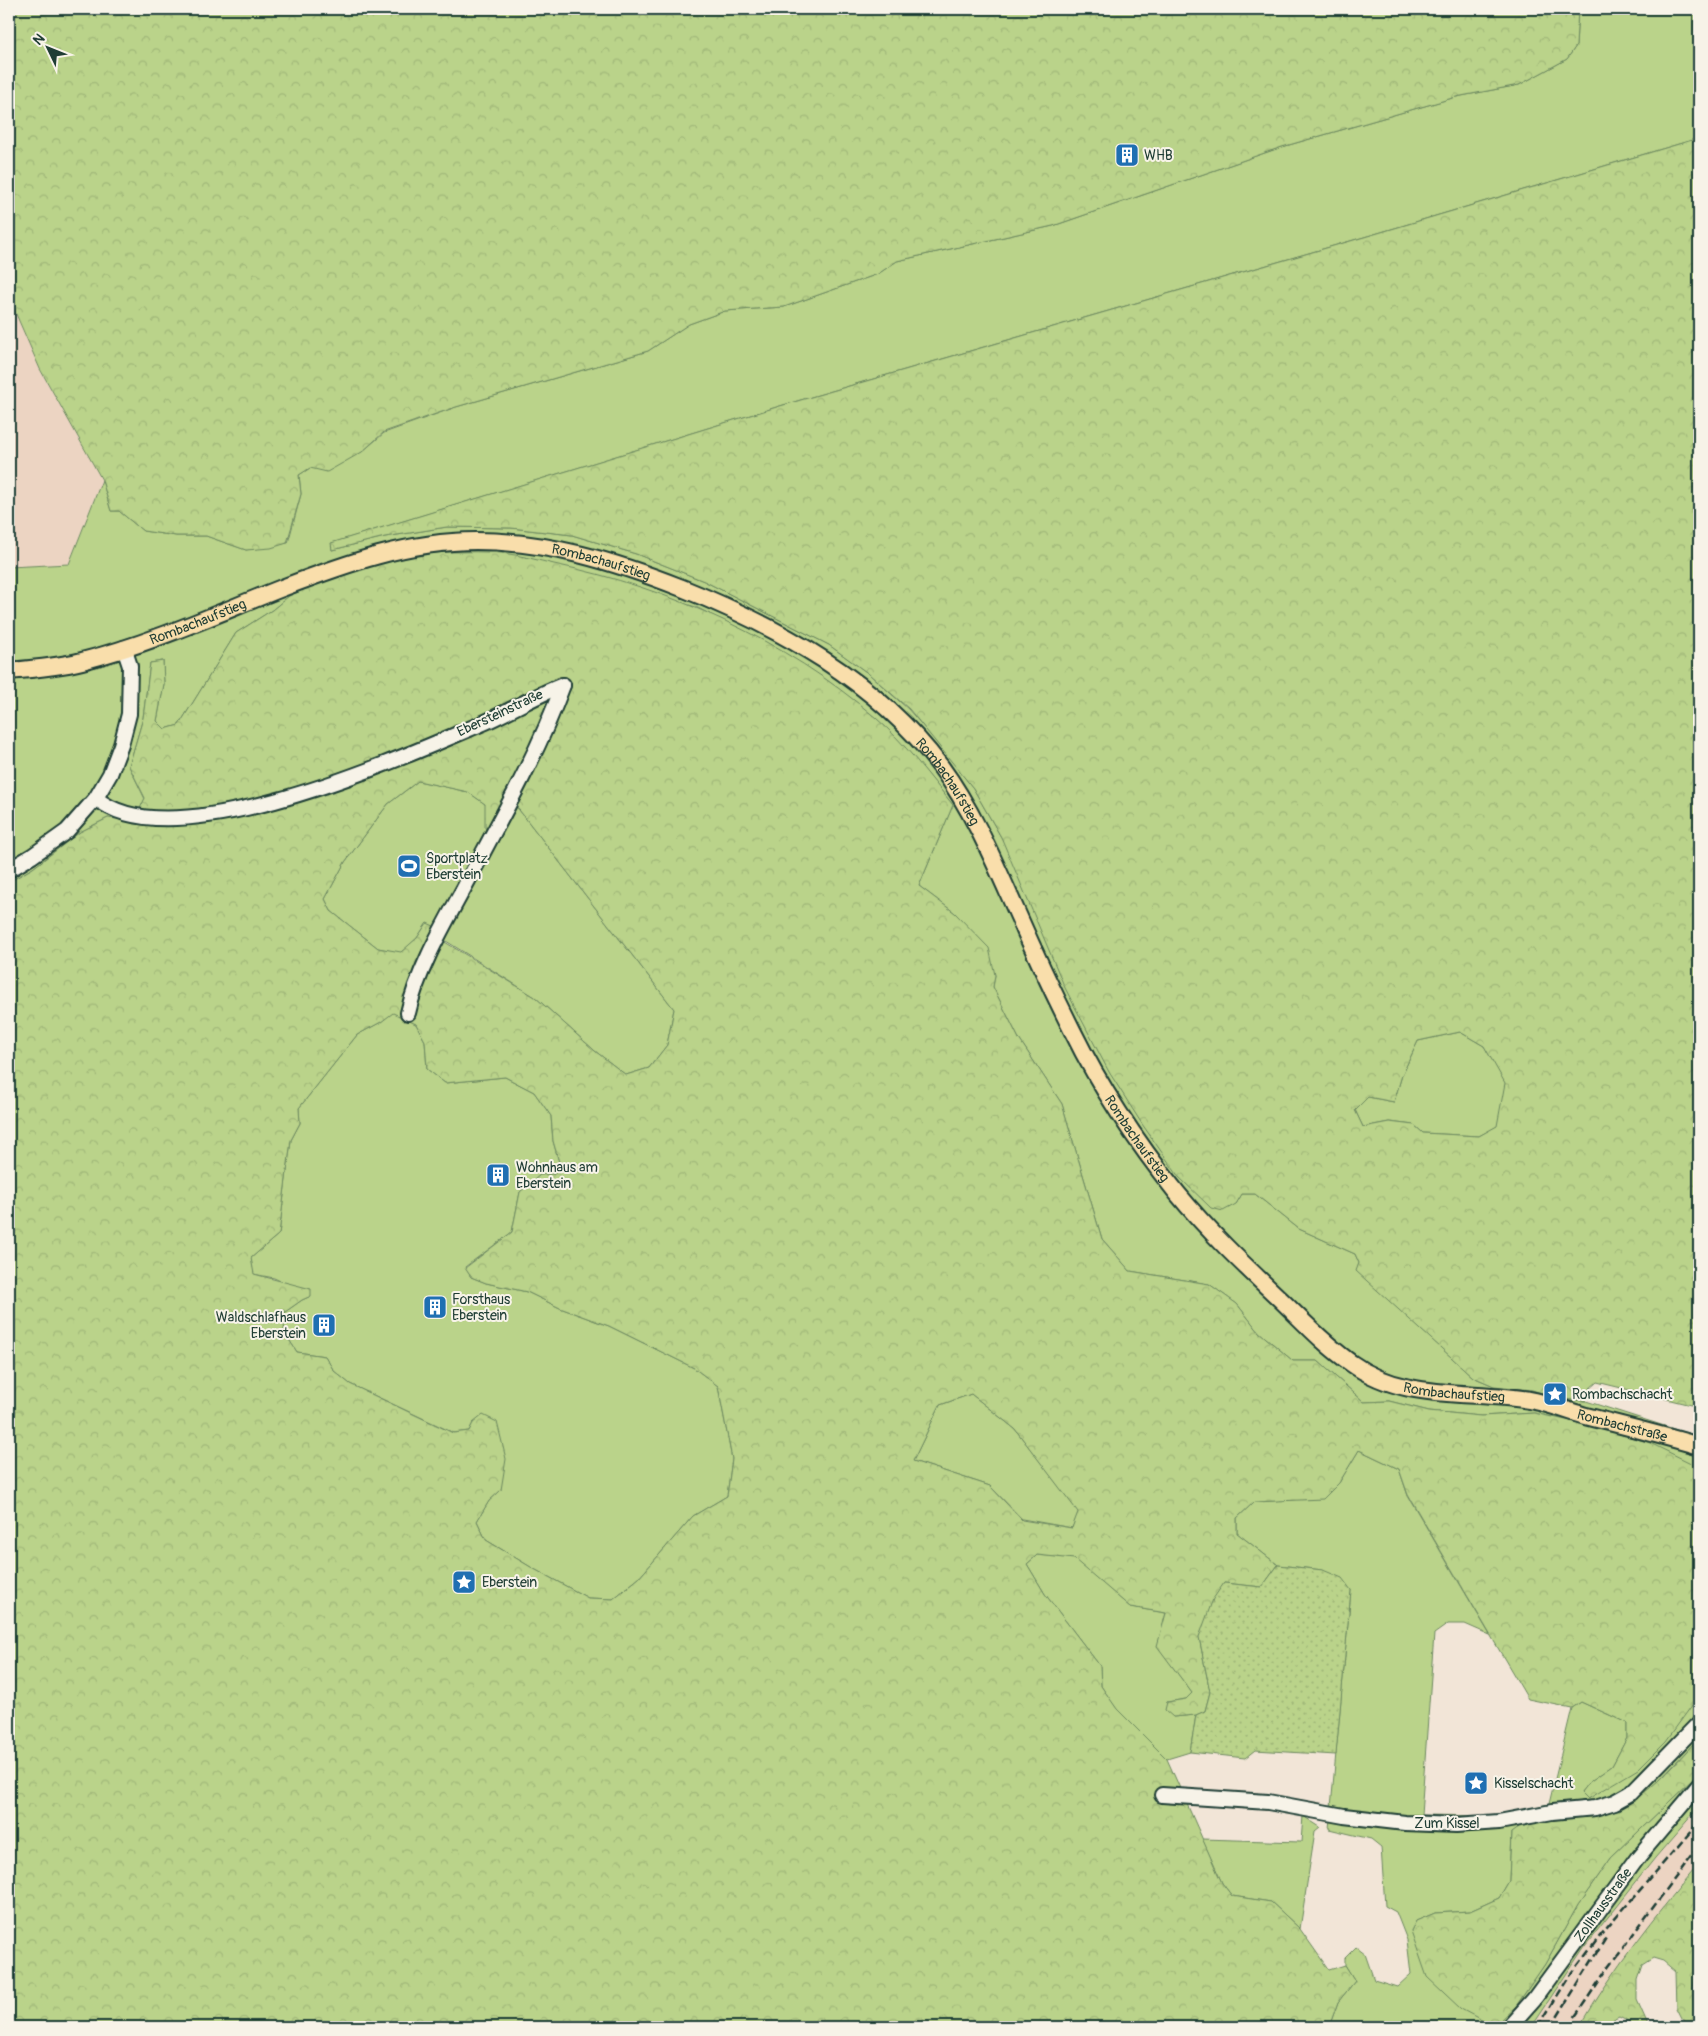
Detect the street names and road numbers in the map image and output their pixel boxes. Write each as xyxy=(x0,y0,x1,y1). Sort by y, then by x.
street label: Rombachaufstieg xyxy=(550,540,653,584)
street label: Rombachaufstieg xyxy=(147,595,248,648)
street label: Ebersteinstraße xyxy=(454,686,546,740)
street label: Rombachaufstieg xyxy=(912,734,983,828)
street label: Rombachaufstieg xyxy=(1101,1092,1174,1185)
street label: Rombachaufstieg xyxy=(1402,1378,1506,1405)
street label: Rombachstraße xyxy=(1575,1405,1669,1445)
street label: Zum Kissel xyxy=(1414,1815,1480,1832)
street label: Zollhausstraße xyxy=(1570,1865,1636,1945)

